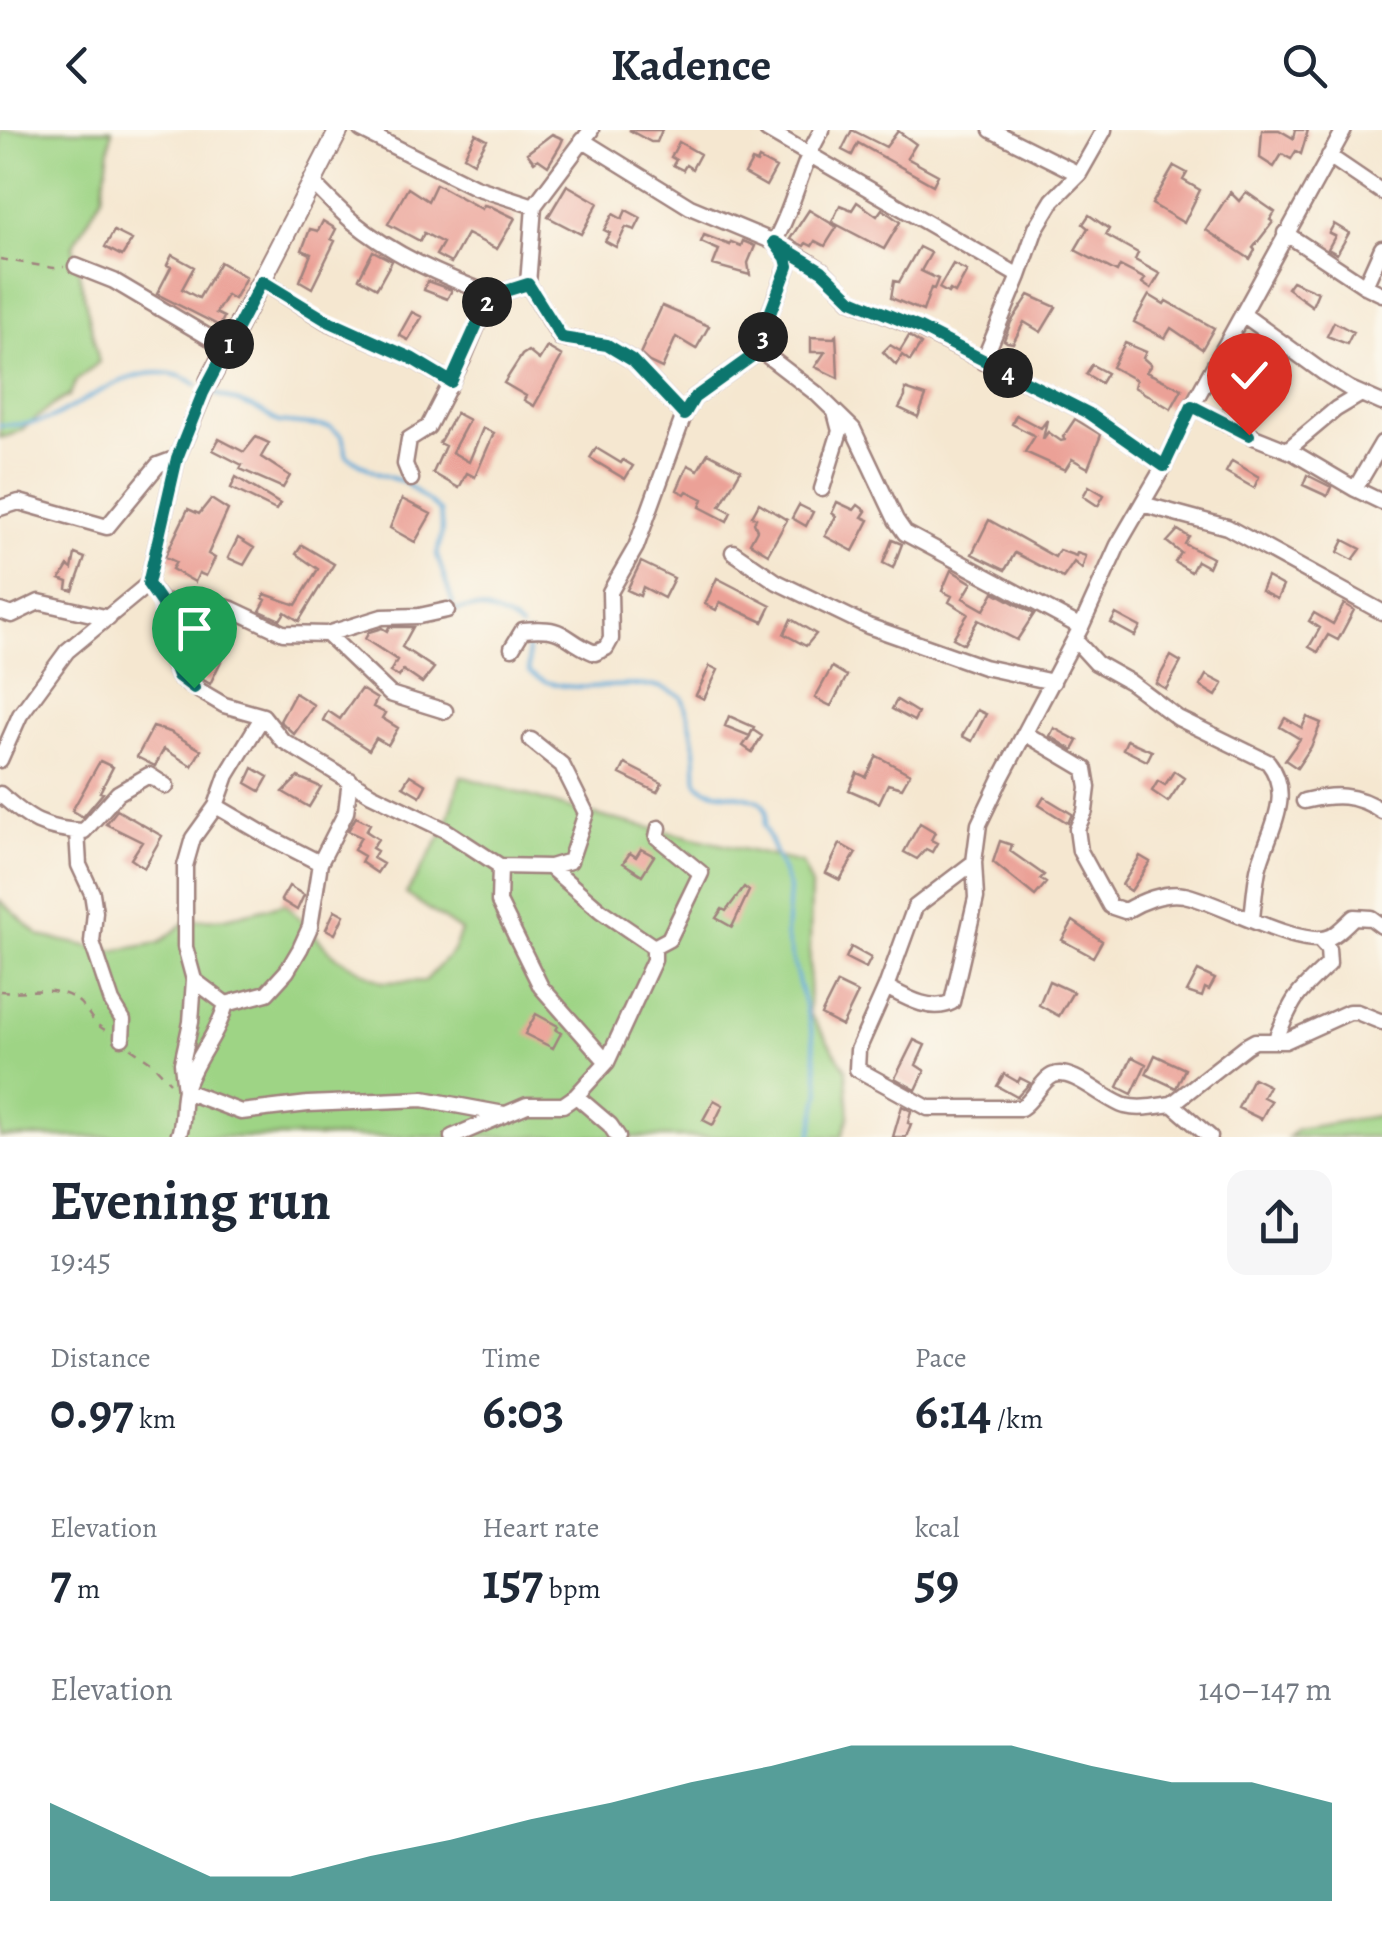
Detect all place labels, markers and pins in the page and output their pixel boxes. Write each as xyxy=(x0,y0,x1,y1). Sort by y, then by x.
pin: 2 xyxy=(462,277,512,327)
pin: 3 xyxy=(738,312,788,362)
pin: 1 xyxy=(204,319,254,369)
pin xyxy=(1207,333,1292,436)
pin: 4 xyxy=(983,348,1033,398)
pin xyxy=(152,586,237,689)

